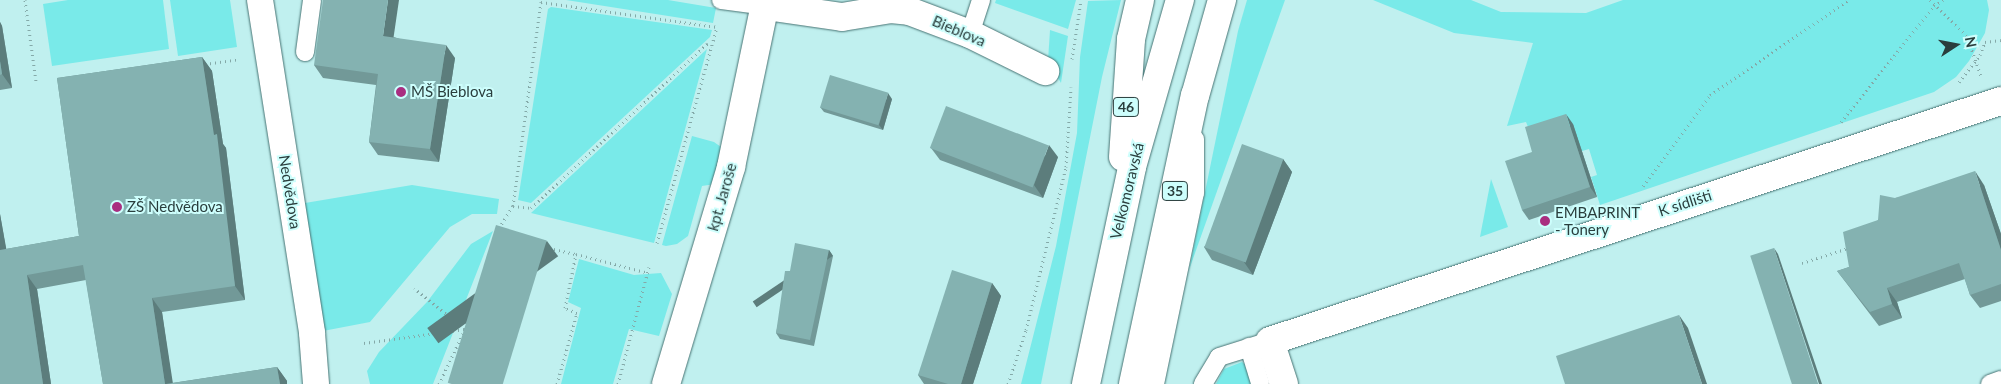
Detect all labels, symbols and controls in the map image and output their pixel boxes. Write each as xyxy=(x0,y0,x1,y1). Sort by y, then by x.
street label: Bieblova xyxy=(930,12,988,50)
north arrow xyxy=(1931,20,1981,70)
text: N xyxy=(1962,35,1981,49)
place label: MŠ Bieblova xyxy=(411,83,493,101)
marker: MŠ Bieblova xyxy=(395,86,407,98)
road number: 46 xyxy=(1112,95,1140,118)
street label: Velkomoravská xyxy=(1106,141,1148,241)
street label: Nedvědova xyxy=(275,154,305,230)
street label: kpt. Jaroše xyxy=(704,161,740,233)
road number: 35 xyxy=(1161,180,1189,202)
street label: K sídlišti xyxy=(1656,186,1714,220)
place label: ZŠ Nedvědova xyxy=(127,198,223,216)
marker: ZŠ Nedvědova xyxy=(111,201,123,213)
place label: EMBAPRINT - Tonery xyxy=(1555,203,1640,238)
marker: EMBAPRINT - Tonery xyxy=(1539,215,1551,227)

